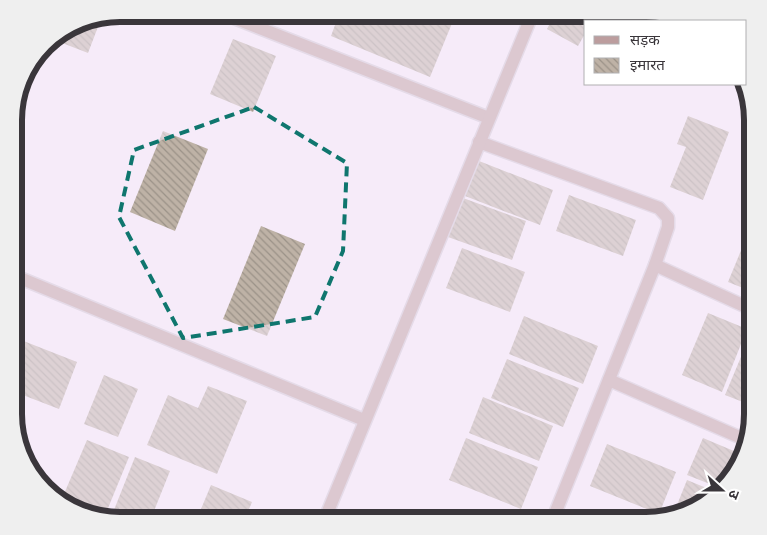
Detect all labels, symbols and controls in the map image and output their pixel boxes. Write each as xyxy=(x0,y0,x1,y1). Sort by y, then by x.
legend xyxy=(584,20,747,85)
text: सड़क xyxy=(630,31,660,49)
text: इमारत xyxy=(630,56,665,74)
north arrow xyxy=(697,465,747,515)
text: उ xyxy=(724,488,743,502)

